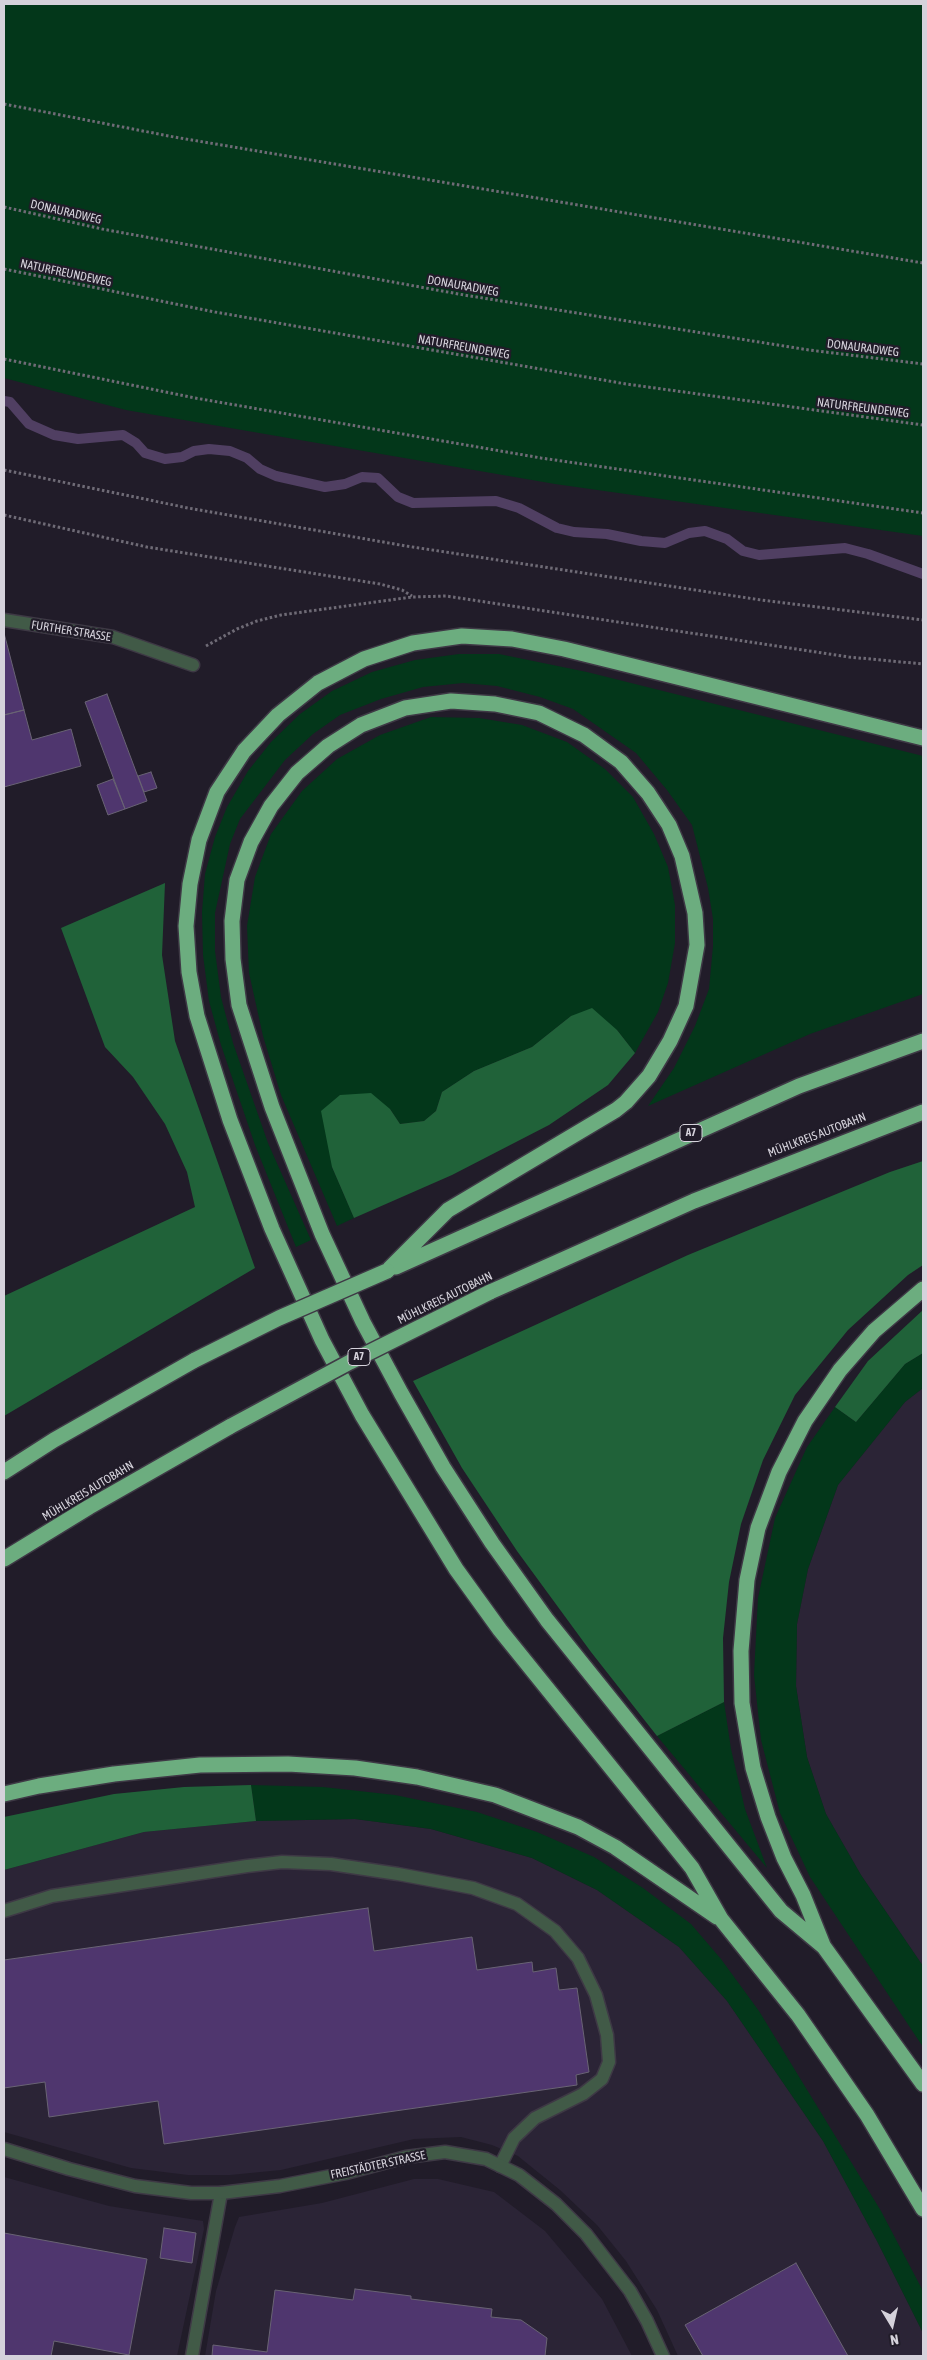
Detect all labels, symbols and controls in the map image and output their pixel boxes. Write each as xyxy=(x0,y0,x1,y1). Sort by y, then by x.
street label: DONAURADWEG xyxy=(29,197,103,227)
street label: NATURFREUNDEWEG xyxy=(19,256,113,290)
street label: DONAURADWEG xyxy=(426,273,500,299)
street label: NATURFREUNDEWEG xyxy=(417,332,511,362)
street label: DONAURADWEG xyxy=(826,336,900,360)
street label: NATURFREUNDEWEG xyxy=(816,395,910,421)
street label: FURTHER STRASSE xyxy=(30,618,112,644)
street label: MÜHLKREIS AUTOBAHN xyxy=(766,1110,868,1160)
road number: A7 xyxy=(680,1124,702,1142)
street label: MÜHLKREIS AUTOBAHN xyxy=(395,1269,495,1327)
road number: A7 xyxy=(348,1348,370,1365)
street label: MÜHLKREIS AUTOBAHN xyxy=(40,1458,136,1524)
street label: FREISTÄDTER STRASSE xyxy=(329,2148,427,2182)
north arrow xyxy=(867,2300,917,2350)
text: N xyxy=(889,2331,900,2348)

